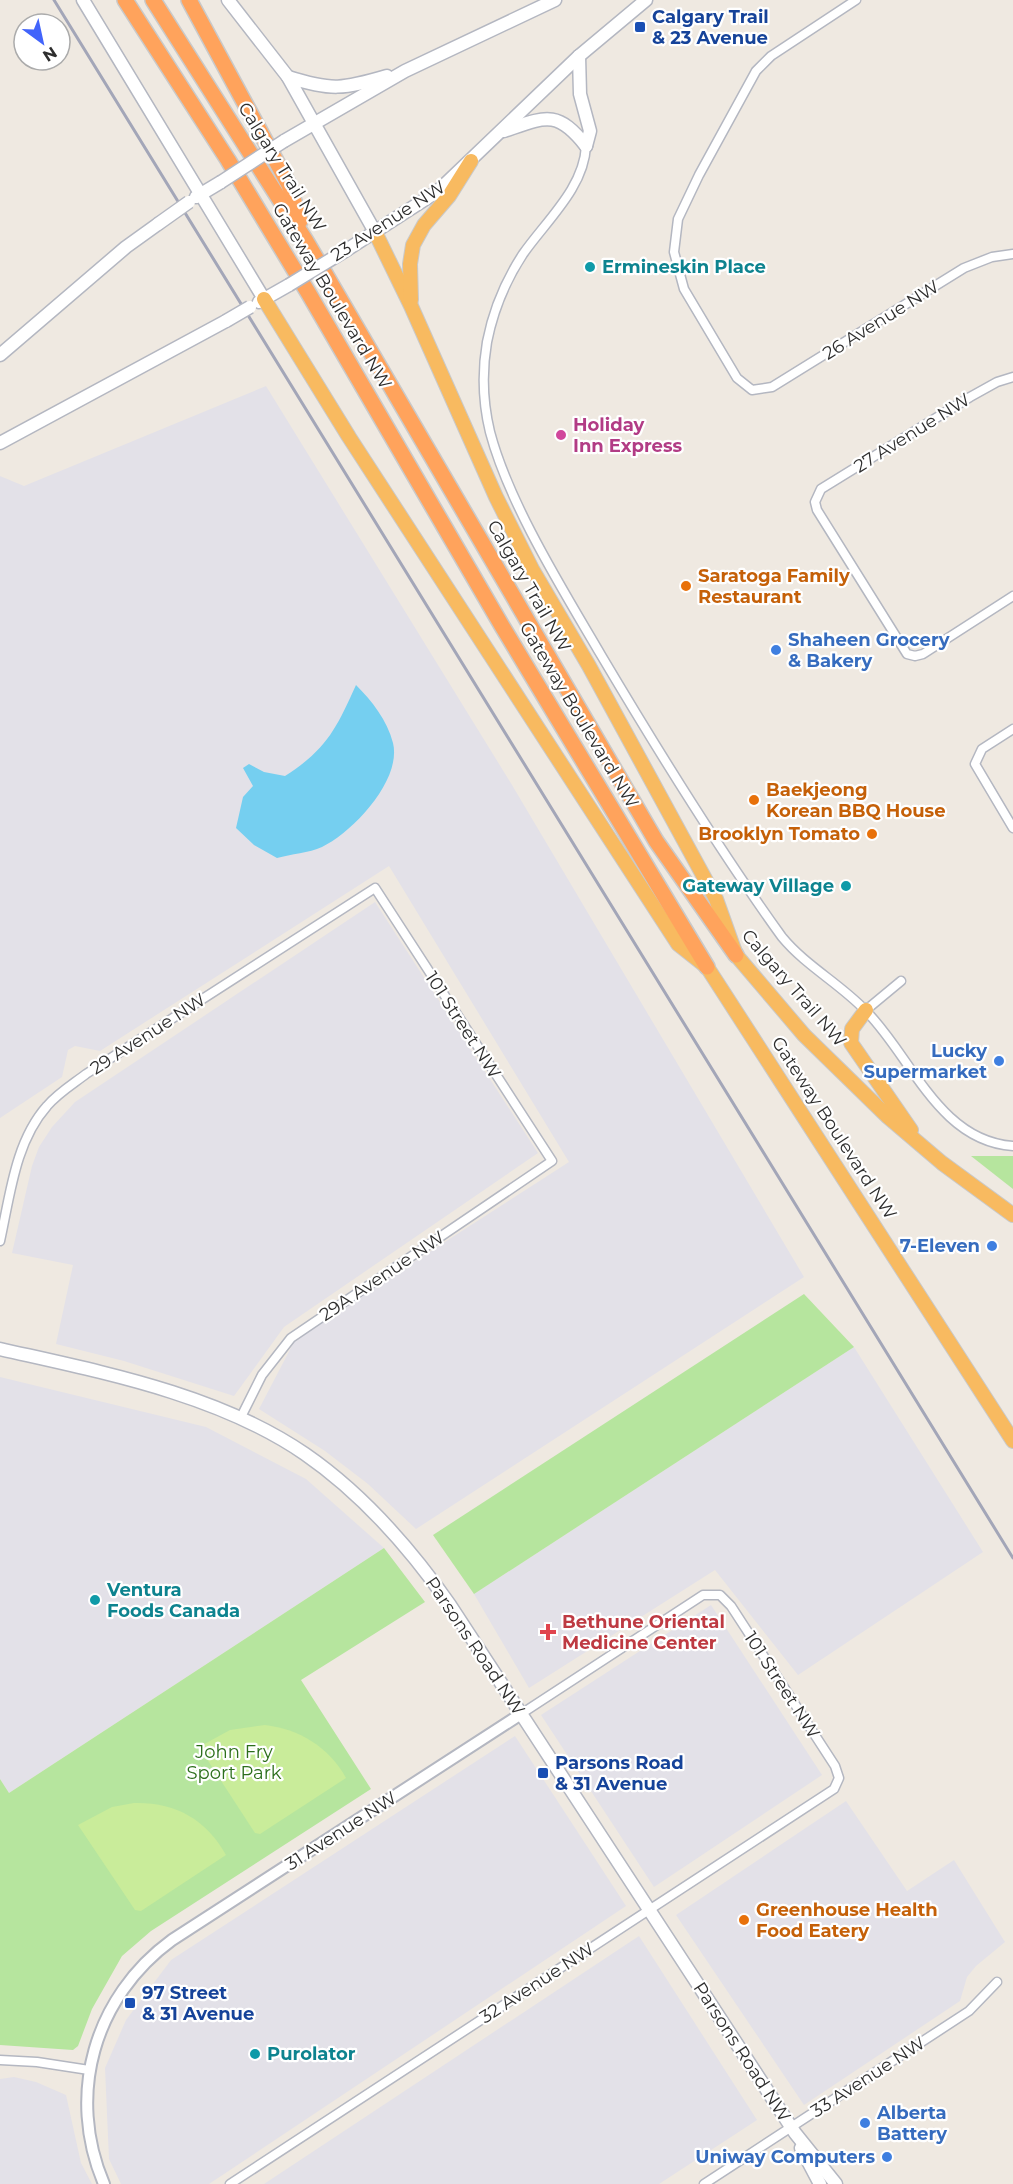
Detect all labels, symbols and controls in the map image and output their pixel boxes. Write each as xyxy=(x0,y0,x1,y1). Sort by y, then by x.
place label: Calgary Trail & 23 Avenue xyxy=(652,6,769,49)
north arrow xyxy=(12,12,72,72)
marker: Calgary Trail & 23 Avenue xyxy=(633,20,647,34)
text: N xyxy=(39,43,60,66)
street label: Calgary Trail NW xyxy=(233,98,331,236)
street label: 23 Avenue NW xyxy=(327,176,449,266)
street label: Gateway Boulevard NW xyxy=(268,199,396,393)
place label: Ermineskin Place xyxy=(602,256,766,278)
marker: Ermineskin Place xyxy=(583,260,597,274)
street label: 26 Avenue NW xyxy=(819,275,943,365)
street label: 27 Avenue NW xyxy=(850,389,974,477)
place label: Holiday Inn Express xyxy=(573,414,682,457)
marker: Holiday Inn Express xyxy=(554,428,568,442)
street label: Calgary Trail NW xyxy=(482,516,576,656)
place label: Saratoga Family Restaurant xyxy=(698,565,850,608)
marker: Saratoga Family Restaurant xyxy=(679,579,693,593)
street label: Gateway Boulevard NW xyxy=(515,618,643,812)
place label: Shaheen Grocery & Bakery xyxy=(788,629,950,672)
marker: Shaheen Grocery & Bakery xyxy=(769,643,783,657)
place label: Baekjeong Korean BBQ House xyxy=(766,779,946,822)
marker: Baekjeong Korean BBQ House xyxy=(747,793,761,807)
place label: Brooklyn Tomato xyxy=(698,823,860,845)
marker: Brooklyn Tomato xyxy=(865,827,879,841)
place label: Gateway Village xyxy=(682,875,834,897)
marker: Gateway Village xyxy=(839,879,853,893)
street label: Calgary Trail NW xyxy=(737,925,851,1051)
street label: 101 Street NW xyxy=(420,967,506,1083)
street label: 29 Avenue NW xyxy=(86,989,210,1079)
street label: Gateway Boulevard NW xyxy=(767,1033,901,1223)
place label: Lucky Supermarket xyxy=(863,1040,987,1083)
marker: Lucky Supermarket xyxy=(992,1054,1006,1068)
street label: 29A Avenue NW xyxy=(315,1226,449,1326)
place label: 7-Eleven xyxy=(900,1235,980,1257)
marker: 7-Eleven xyxy=(985,1239,999,1253)
street label: Parsons Road NW xyxy=(420,1573,530,1719)
place label: Ventura Foods Canada xyxy=(106,1579,240,1622)
marker: Ventura Foods Canada xyxy=(88,1593,102,1607)
place label: Bethune Oriental Medicine Center xyxy=(562,1611,725,1654)
marker: Bethune Oriental Medicine Center xyxy=(539,1623,557,1641)
street label: 101 Street NW xyxy=(739,1627,825,1743)
park label: John Fry Sport Park xyxy=(186,1741,282,1784)
place label: Parsons Road & 31 Avenue xyxy=(555,1752,684,1795)
marker: Parsons Road & 31 Avenue xyxy=(536,1766,550,1780)
street label: 31 Avenue NW xyxy=(281,1787,401,1875)
place label: Greenhouse Health Food Eatery xyxy=(756,1899,938,1942)
marker: Greenhouse Health Food Eatery xyxy=(737,1913,751,1927)
street label: 32 Avenue NW xyxy=(476,1938,598,2028)
street label: Parsons Road NW xyxy=(689,1978,795,2126)
place label: 97 Street & 31 Avenue xyxy=(142,1982,254,2025)
marker: 97 Street & 31 Avenue xyxy=(123,1996,137,2010)
street label: 33 Avenue NW xyxy=(807,2032,929,2122)
place label: Purolator xyxy=(267,2043,356,2065)
marker: Purolator xyxy=(248,2047,262,2061)
place label: Alberta Battery xyxy=(876,2102,947,2145)
marker: Alberta Battery xyxy=(858,2116,872,2130)
place label: Uniway Computers xyxy=(695,2146,875,2168)
marker: Uniway Computers xyxy=(880,2150,894,2164)

